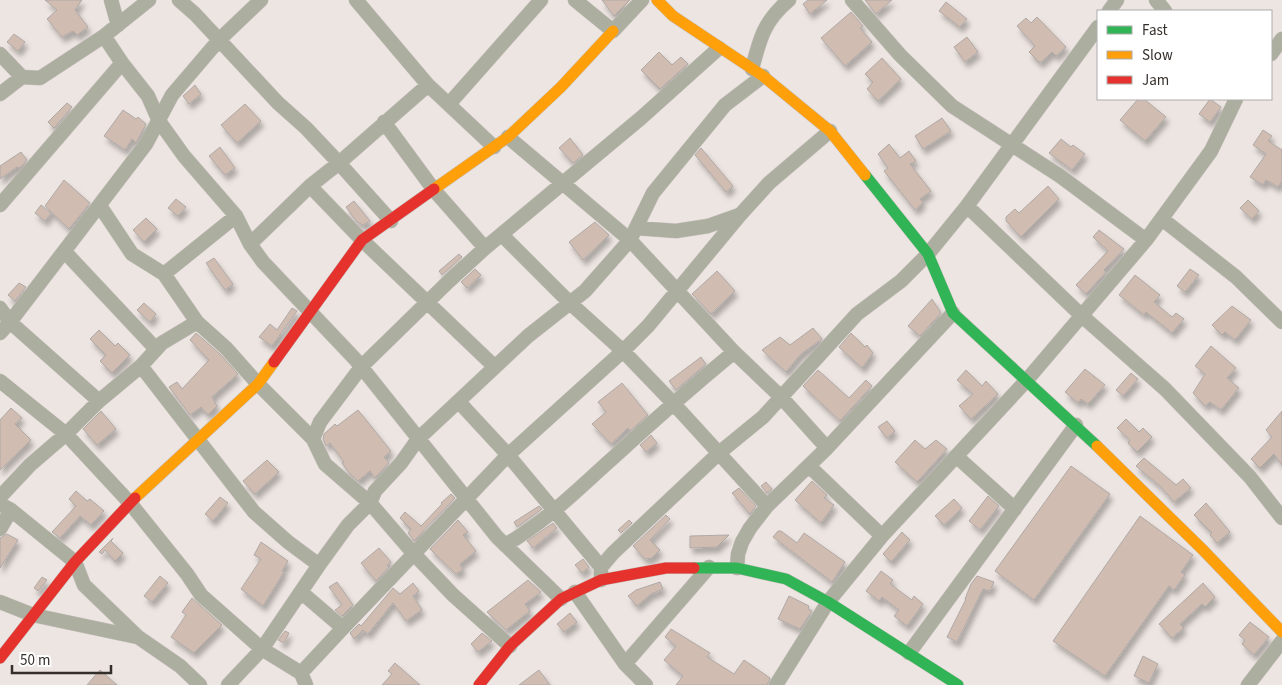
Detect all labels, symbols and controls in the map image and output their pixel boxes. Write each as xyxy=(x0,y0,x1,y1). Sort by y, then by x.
legend xyxy=(1097,10,1272,100)
text: Fast xyxy=(1142,20,1168,41)
text: Slow xyxy=(1142,45,1173,66)
text: Jam xyxy=(1142,70,1169,91)
scale bar xyxy=(12,642,111,674)
text: 50 m xyxy=(20,650,50,671)

